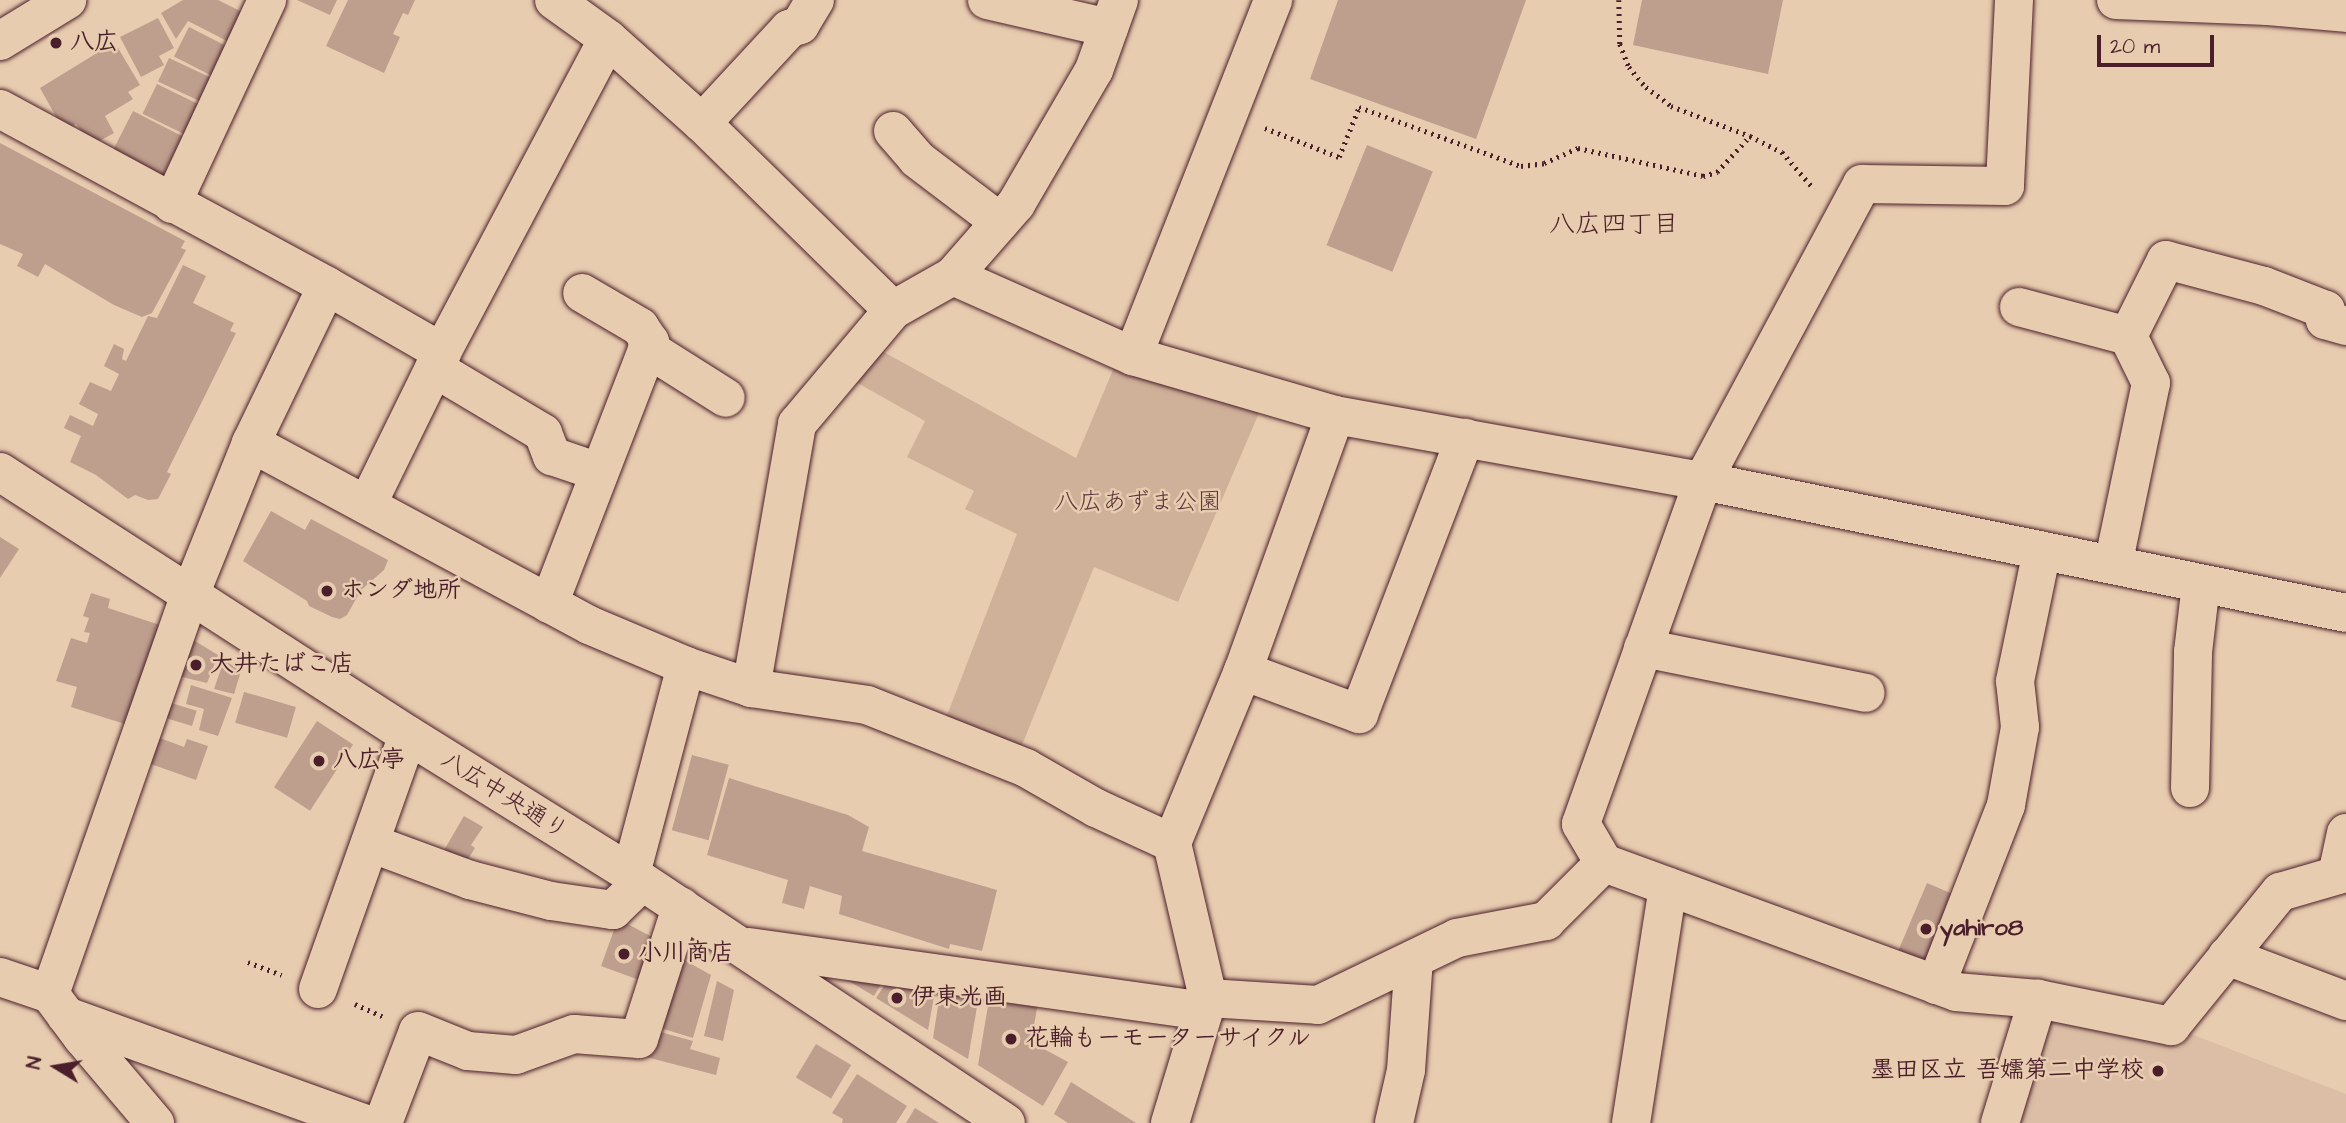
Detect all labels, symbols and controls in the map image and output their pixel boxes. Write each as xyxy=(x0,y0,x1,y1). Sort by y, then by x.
scale bar xyxy=(2101,21,2218,65)
place label: 八広 xyxy=(70,29,118,57)
text: 20 m xyxy=(2110,32,2160,61)
marker: 八広 xyxy=(48,35,64,51)
district label: 八広四丁目 xyxy=(1549,209,1679,241)
park label: 八広あずま公園 xyxy=(1054,489,1222,517)
place label: ホンダ地所 xyxy=(341,577,461,605)
marker: ホンダ地所 xyxy=(319,583,335,599)
place label: 大井たばこ店 xyxy=(210,651,354,679)
marker: 大井たばこ店 xyxy=(188,657,204,673)
street label: 八広中央通り xyxy=(435,746,573,846)
place label: 八広亭 xyxy=(333,747,405,775)
marker: 八広亭 xyxy=(311,753,327,769)
place label: yahiro8 xyxy=(1940,915,2023,943)
marker: yahiro8 xyxy=(1918,921,1934,937)
place label: 小川商店 xyxy=(638,940,734,968)
marker: 小川商店 xyxy=(616,946,632,962)
place label: 伊東光画 xyxy=(911,984,1007,1012)
marker: 伊東光画 xyxy=(889,990,905,1006)
place label: 花輪もーモーターサイクル xyxy=(1025,1025,1313,1053)
marker: 花輪もーモーターサイクル xyxy=(1003,1031,1019,1047)
north arrow xyxy=(21,1032,91,1102)
text: N xyxy=(21,1054,49,1071)
place label: 墨田区立 吾嬬第二中学校 xyxy=(1870,1057,2144,1085)
marker: 墨田区立 吾嬬第二中学校 xyxy=(2150,1063,2166,1079)

